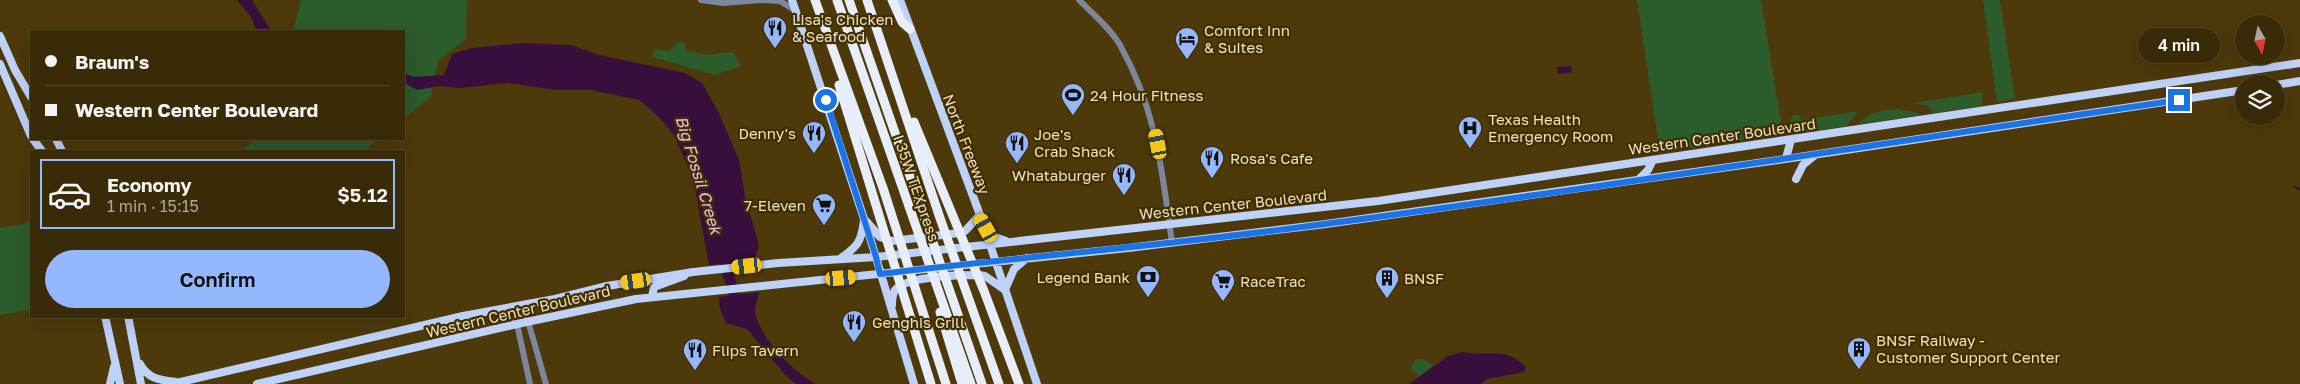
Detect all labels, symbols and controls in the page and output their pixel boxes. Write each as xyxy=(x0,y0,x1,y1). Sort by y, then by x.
place label: Lisa's Chicken & Seafood xyxy=(792,10,894,45)
restaurant icon: Lisa's Chicken & Seafood xyxy=(762,15,788,49)
north arrow xyxy=(2235,15,2285,65)
map controls xyxy=(2235,15,2285,125)
place label: Comfort Inn & Suites xyxy=(1204,21,1290,56)
hotel icon: Comfort Inn & Suites xyxy=(1174,26,1200,60)
callout: 4 min xyxy=(2138,28,2220,62)
text: 4 min xyxy=(2158,35,2200,55)
text: Braum's xyxy=(75,50,150,73)
button: layers xyxy=(2235,75,2285,125)
sports icon: 24 Hour Fitness xyxy=(1060,82,1086,116)
place label: 24 Hour Fitness xyxy=(1090,86,1203,104)
route start xyxy=(815,89,837,111)
route end xyxy=(2168,89,2190,111)
street label: North Freeway xyxy=(940,91,995,197)
text: Western Center Boulevard xyxy=(75,98,318,121)
place label: Texas Health Emergency Room xyxy=(1488,110,1613,145)
water label: Big Fossil Creek xyxy=(671,113,727,238)
street label: Western Center Boulevard xyxy=(1627,114,1817,158)
hospital icon: Texas Health Emergency Room xyxy=(1457,115,1483,149)
restaurant icon: Denny's xyxy=(801,120,827,154)
place label: Denny's xyxy=(738,124,796,142)
place label: Joe's Crab Shack xyxy=(1034,125,1116,160)
car xyxy=(1147,128,1168,160)
restaurant icon: Joe's Crab Shack xyxy=(1004,130,1030,164)
street label: I 35W TEXpress xyxy=(890,132,944,244)
restaurant icon: Rosa's Cafe xyxy=(1199,145,1225,179)
place label: Rosa's Cafe xyxy=(1230,149,1313,167)
restaurant icon: Whataburger xyxy=(1111,162,1137,196)
place label: Whataburger xyxy=(1012,166,1106,184)
icon: car xyxy=(47,172,92,217)
text: Economy xyxy=(107,173,192,196)
text: $5.12 xyxy=(337,183,388,206)
street label: Western Center Boulevard xyxy=(1138,185,1328,223)
supermarket icon: 7-Eleven xyxy=(811,192,837,226)
text: 1 min · 15:15 xyxy=(107,196,199,216)
place label: 7-Eleven xyxy=(744,196,806,214)
car xyxy=(972,211,999,245)
button: Confirm xyxy=(45,250,390,308)
car xyxy=(731,257,762,275)
bank icon: Legend Bank xyxy=(1135,264,1161,298)
building icon: BNSF xyxy=(1374,265,1400,299)
place label: Legend Bank xyxy=(1037,268,1131,286)
supermarket icon: RaceTrac xyxy=(1210,268,1236,302)
car xyxy=(825,269,856,287)
place label: BNSF xyxy=(1404,269,1444,287)
car xyxy=(620,271,651,291)
place label: RaceTrac xyxy=(1240,272,1306,290)
street label: Western Center Boulevard xyxy=(424,281,612,341)
restaurant icon: Genghis Grill xyxy=(841,309,867,343)
place label: Genghis Grill xyxy=(872,313,965,331)
place label: BNSF Railway - Customer Support Center xyxy=(1876,331,2061,366)
building icon: BNSF Railway - Customer Support Center xyxy=(1846,336,1872,370)
restaurant icon: Flips Tavern xyxy=(682,337,708,371)
place label: Flips Tavern xyxy=(712,341,799,359)

